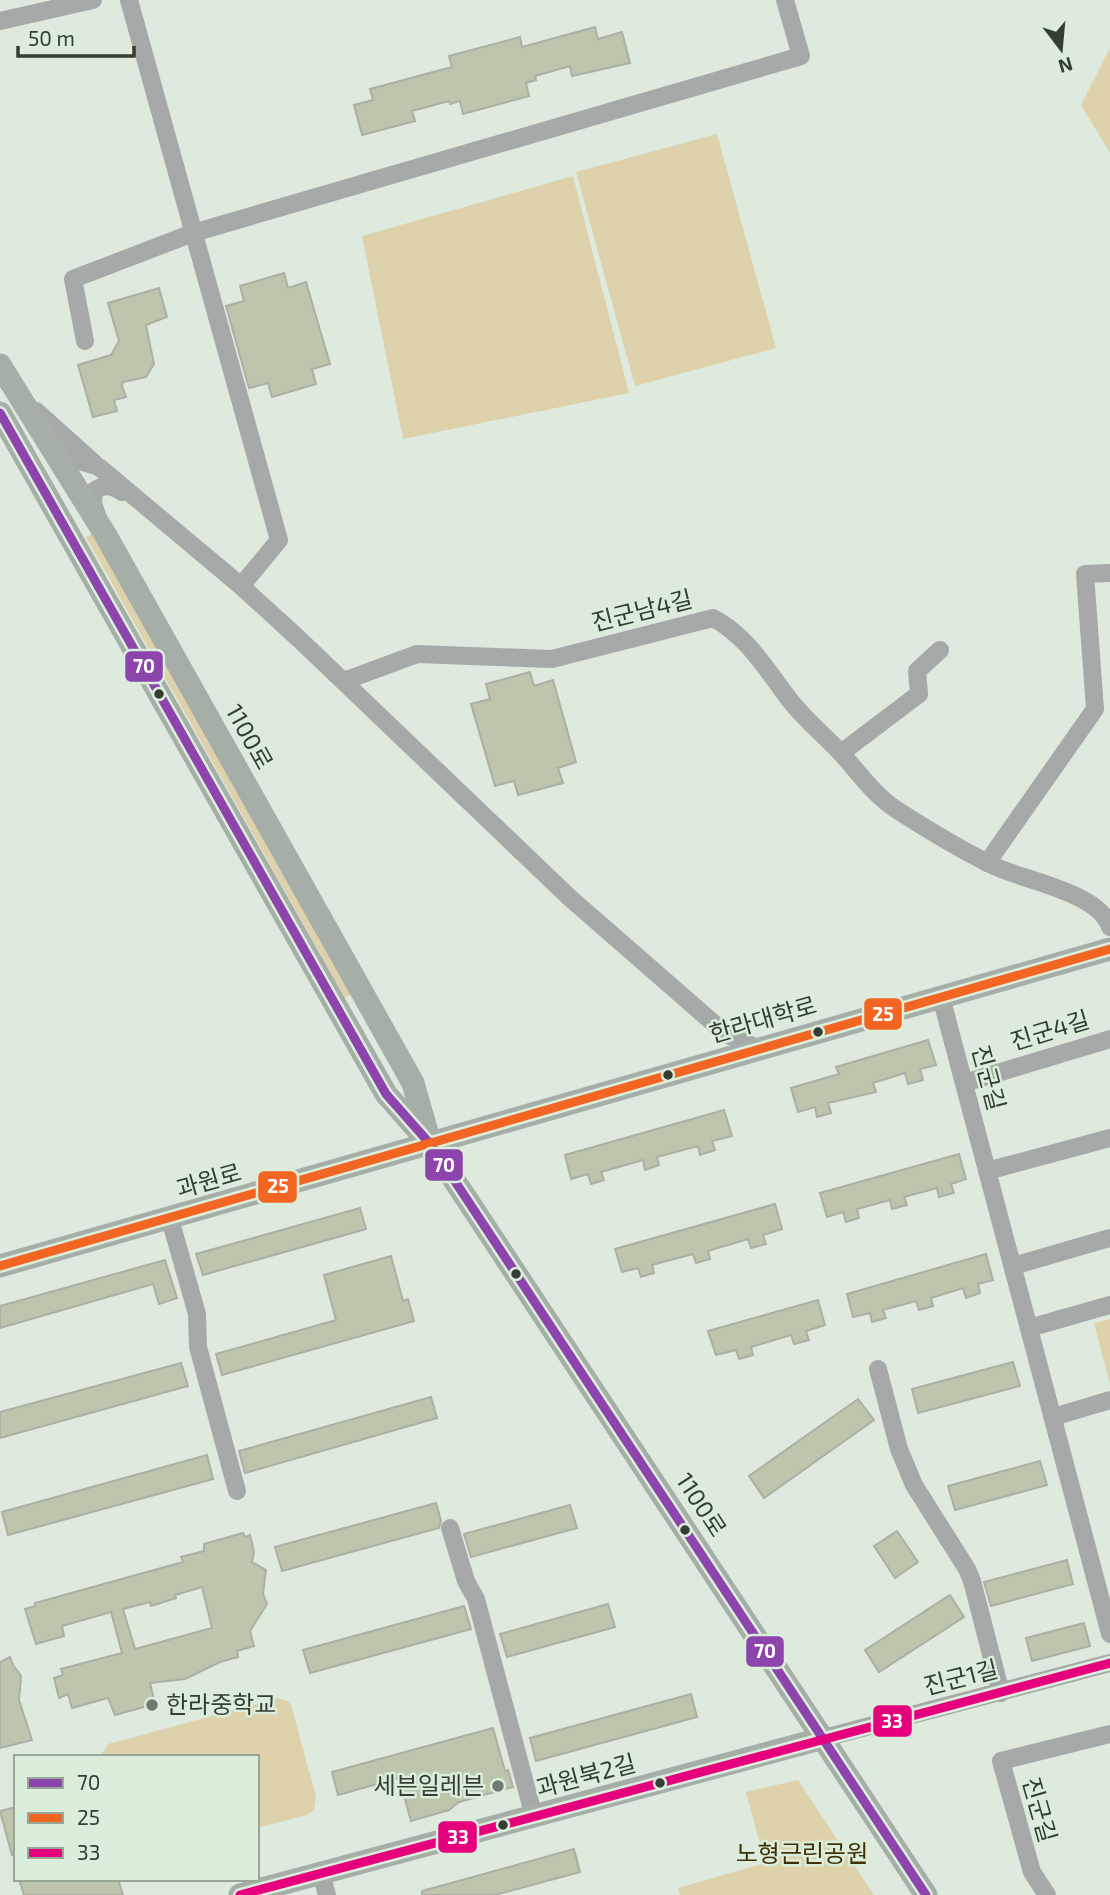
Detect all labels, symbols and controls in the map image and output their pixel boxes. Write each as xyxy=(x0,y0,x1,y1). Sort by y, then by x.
scale bar xyxy=(18,14,133,58)
north arrow xyxy=(1026,14,1096,84)
text: 50 m xyxy=(28,25,75,50)
text: N xyxy=(1056,53,1076,79)
street label: 진군남4길 xyxy=(588,583,695,636)
line badge: 70 xyxy=(124,650,164,683)
text: 70 xyxy=(133,654,155,677)
unlabelled marker xyxy=(152,687,166,701)
street label: 1100로 xyxy=(221,699,280,774)
street label: 한라대학로 xyxy=(706,989,820,1048)
line badge: 25 xyxy=(863,997,903,1031)
text: 25 xyxy=(872,1002,894,1025)
street label: 진군4길 xyxy=(1007,1004,1093,1055)
unlabelled marker xyxy=(811,1025,825,1039)
street label: 진군길 xyxy=(967,1042,1012,1113)
unlabelled marker xyxy=(661,1068,675,1082)
line badge: 70 xyxy=(424,1148,464,1182)
text: 70 xyxy=(433,1153,455,1176)
street label: 과원로 xyxy=(173,1156,244,1203)
line badge: 25 xyxy=(257,1170,298,1204)
text: 25 xyxy=(267,1174,289,1197)
unlabelled marker xyxy=(509,1267,523,1281)
street label: 1100로 xyxy=(671,1467,734,1541)
unlabelled marker xyxy=(678,1523,692,1537)
line badge: 70 xyxy=(745,1635,785,1668)
text: 70 xyxy=(754,1639,776,1662)
street label: 진군1길 xyxy=(920,1653,1001,1700)
place label: 한라중학교 xyxy=(166,1689,276,1718)
marker: 한라중학교 xyxy=(144,1697,160,1713)
line badge: 33 xyxy=(872,1704,913,1738)
text: 33 xyxy=(881,1709,903,1732)
street label: 과원북2길 xyxy=(533,1747,639,1802)
legend xyxy=(14,1755,259,1881)
text: 70 xyxy=(77,1769,100,1794)
place label: 세븐일레븐 xyxy=(374,1770,484,1799)
street label: 진군길 xyxy=(1017,1774,1064,1845)
unlabelled marker xyxy=(653,1776,667,1790)
marker: 세븐일레븐 xyxy=(490,1778,506,1794)
text: 25 xyxy=(77,1804,100,1829)
unlabelled marker xyxy=(496,1818,510,1832)
line badge: 33 xyxy=(437,1820,478,1854)
text: 33 xyxy=(447,1825,469,1848)
park label: 노형근린공원 xyxy=(736,1838,868,1867)
text: 33 xyxy=(77,1839,100,1864)

